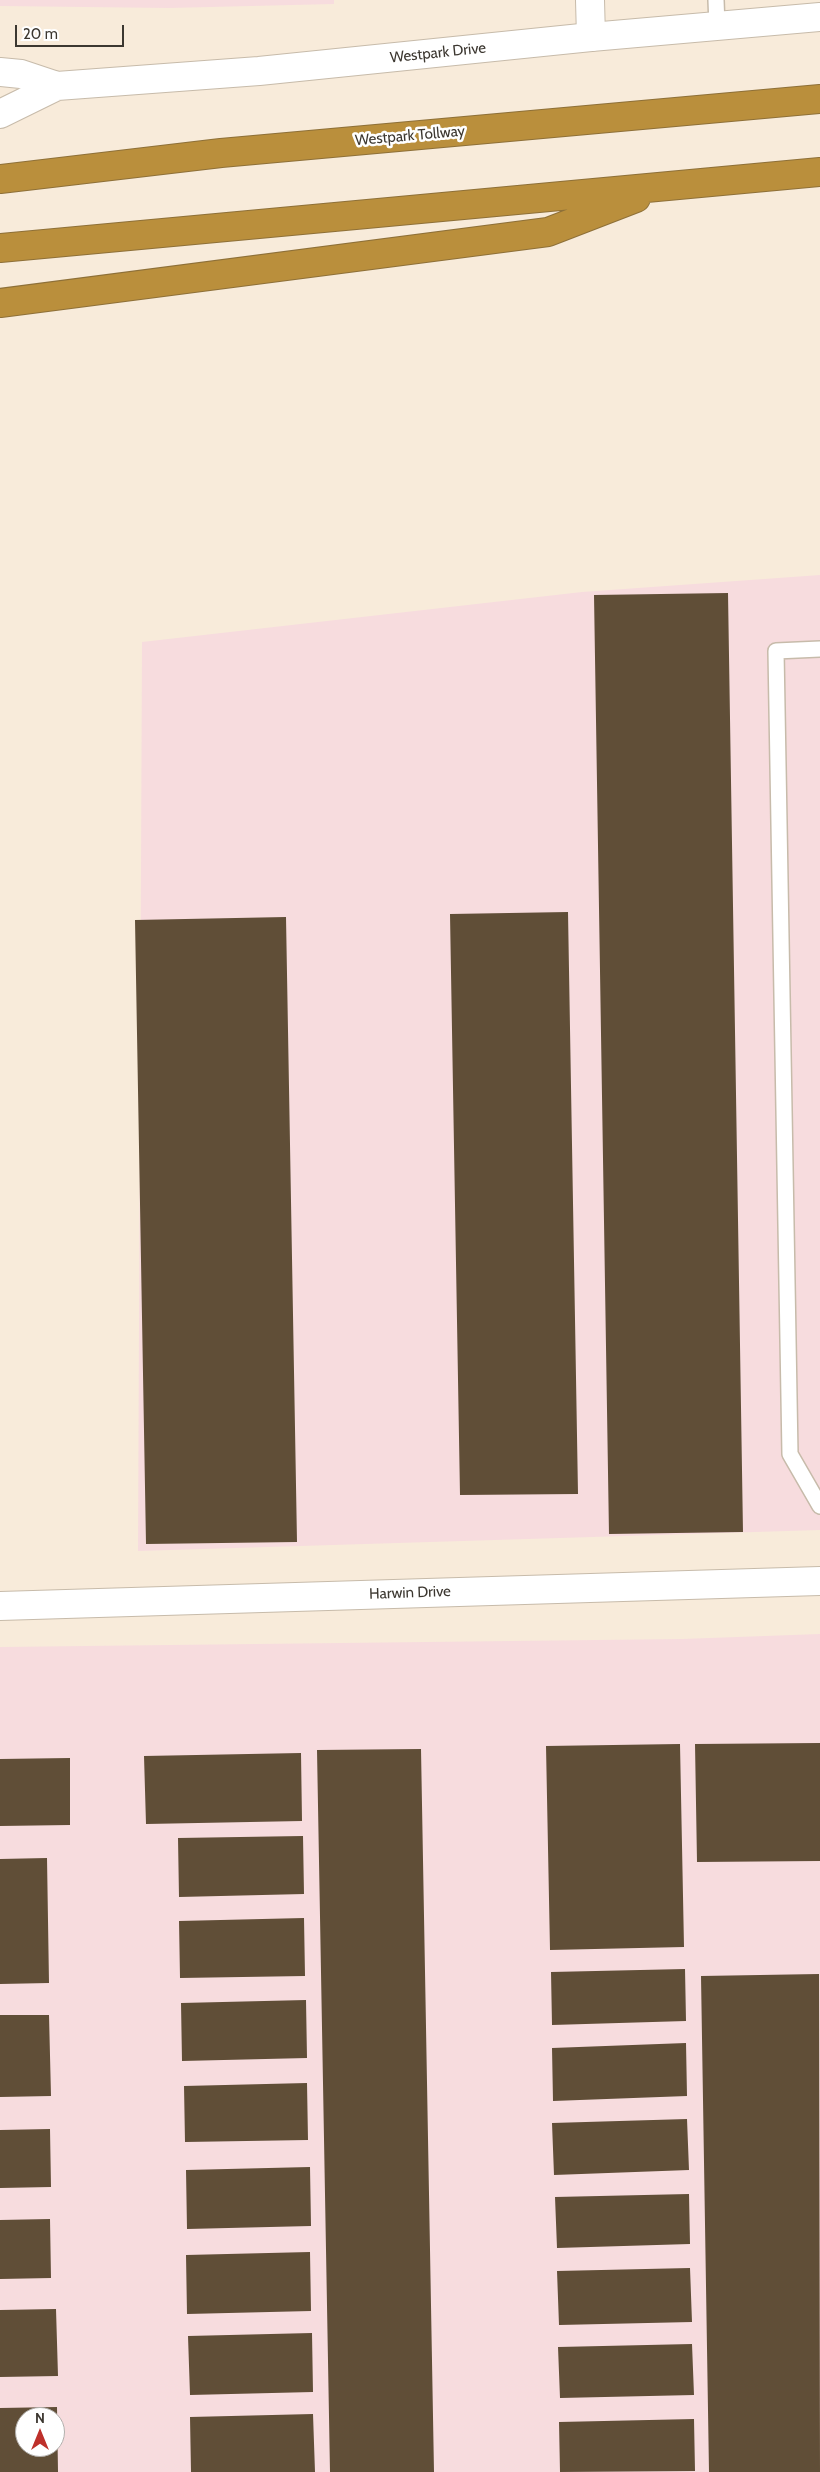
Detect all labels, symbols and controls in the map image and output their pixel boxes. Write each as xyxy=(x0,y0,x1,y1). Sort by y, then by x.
scale bar xyxy=(18,15,126,47)
text: 20 m xyxy=(23,25,58,43)
street label: Westpark Drive xyxy=(389,39,487,67)
street label: Westpark Tollway xyxy=(354,122,466,150)
street label: Harwin Drive xyxy=(369,1583,451,1603)
north arrow xyxy=(15,2407,65,2457)
text: N xyxy=(35,2409,45,2427)

